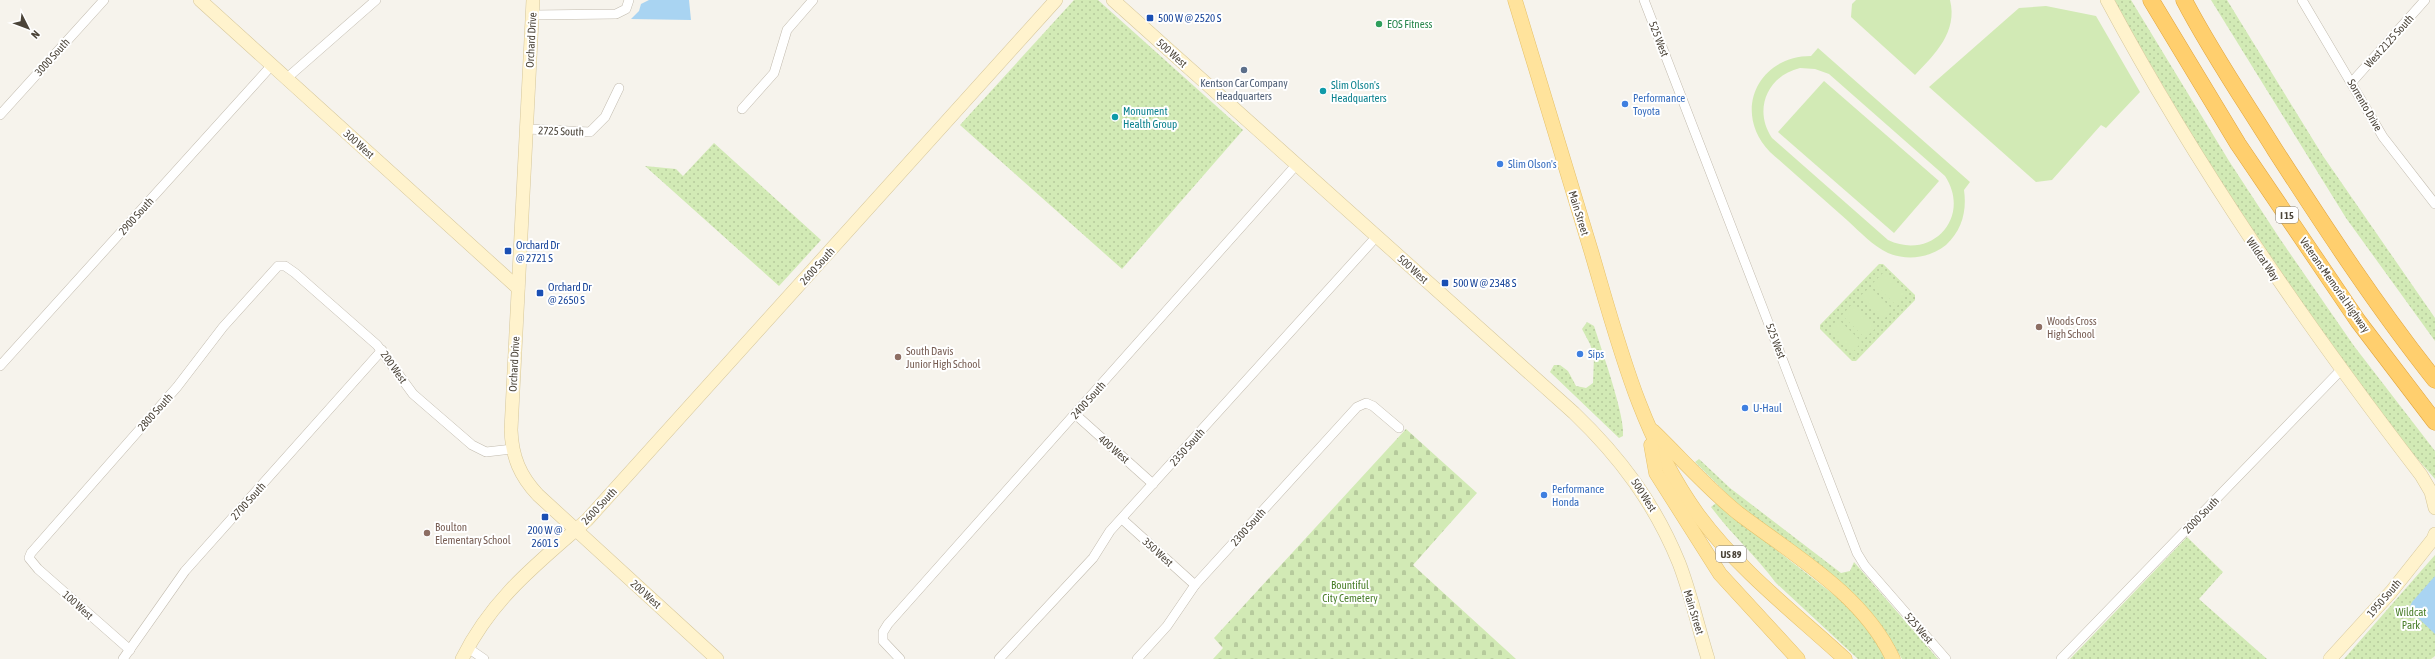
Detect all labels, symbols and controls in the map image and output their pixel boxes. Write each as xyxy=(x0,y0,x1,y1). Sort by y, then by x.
north arrow xyxy=(8,8,48,48)
street label: Orchard Drive xyxy=(524,12,538,68)
place label: 500 W @ 2520 S xyxy=(1158,12,1222,24)
street label: West 2125 South xyxy=(2362,12,2416,70)
marker: 500 W @ 2520 S xyxy=(1145,13,1155,23)
place label: EOS Fitness xyxy=(1387,18,1433,30)
marker: EOS Fitness xyxy=(1374,19,1384,29)
street label: 525 West xyxy=(1647,20,1671,58)
text: N xyxy=(29,28,42,41)
street label: 3000 South xyxy=(32,36,72,78)
street label: 500 West xyxy=(1154,36,1190,70)
marker: Kentson Car Company Headquarters xyxy=(1239,65,1249,75)
place label: Kentson Car Company Headquarters xyxy=(1200,77,1288,102)
street label: Sorrento Drive xyxy=(2345,77,2385,133)
place label: Slim Olson's Headquarters xyxy=(1331,79,1387,104)
marker: Slim Olson's Headquarters xyxy=(1318,86,1328,96)
place label: Performance Toyota xyxy=(1633,92,1685,117)
marker: Performance Toyota xyxy=(1620,99,1630,109)
place label: Monument Health Group xyxy=(1123,105,1177,130)
marker: Monument Health Group xyxy=(1110,112,1120,122)
street label: 2725 South xyxy=(538,124,584,138)
street label: 300 West xyxy=(341,127,377,161)
place label: Slim Olson's xyxy=(1508,158,1557,170)
marker: Slim Olson's xyxy=(1495,159,1505,169)
street label: Main Street xyxy=(1567,189,1591,237)
street label: 2900 South xyxy=(116,195,156,237)
road number: I 15 xyxy=(2276,207,2298,223)
street label: Wildcat Way xyxy=(2244,235,2282,283)
street label: Veterans Memorial Highway xyxy=(2298,235,2373,335)
place label: Orchard Dr @ 2721 S xyxy=(516,239,560,264)
street label: 2600 South xyxy=(797,245,837,287)
marker: Orchard Dr @ 2721 S xyxy=(503,246,513,256)
street label: 500 West xyxy=(1395,252,1431,286)
place label: 500 W @ 2348 S xyxy=(1453,277,1517,289)
marker: 500 W @ 2348 S xyxy=(1440,278,1450,288)
place label: Orchard Dr @ 2650 S xyxy=(548,281,592,306)
marker: Orchard Dr @ 2650 S xyxy=(535,288,545,298)
place label: Woods Cross High School xyxy=(2047,315,2097,340)
street label: 525 West xyxy=(1764,322,1788,360)
marker: Woods Cross High School xyxy=(2034,322,2044,332)
street label: Orchard Drive xyxy=(507,336,521,392)
place label: South Davis Junior High School xyxy=(906,345,980,370)
place label: Sips xyxy=(1588,348,1604,360)
street label: 200 West xyxy=(379,349,409,385)
marker: Sips xyxy=(1575,349,1585,359)
marker: South Davis Junior High School xyxy=(893,352,903,362)
street label: 2400 South xyxy=(1068,379,1108,421)
street label: 2800 South xyxy=(135,391,175,433)
place label: U-Haul xyxy=(1753,402,1782,414)
marker: U-Haul xyxy=(1740,403,1750,413)
street label: 2350 South xyxy=(1167,426,1207,468)
street label: 400 West xyxy=(1096,432,1132,466)
street label: 500 West xyxy=(1629,476,1659,514)
street label: 2700 South xyxy=(228,480,268,522)
place label: Performance Honda xyxy=(1552,483,1604,508)
street label: 2600 South xyxy=(579,485,619,527)
marker: Performance Honda xyxy=(1539,490,1549,500)
street label: 2000 South xyxy=(2181,494,2221,536)
street label: 2300 South xyxy=(1228,506,1268,548)
marker: 200 W @ 2601 S xyxy=(540,512,550,522)
place label: Boulton Elementary School xyxy=(435,521,511,546)
place label: 200 W @ 2601 S xyxy=(527,524,563,549)
marker: Boulton Elementary School xyxy=(422,528,432,538)
street label: 350 West xyxy=(1140,535,1176,569)
road number: US 89 xyxy=(1716,546,1746,562)
street label: 200 West xyxy=(628,577,664,611)
street label: 1950 South xyxy=(2364,577,2404,619)
park label: Bountiful City Cemetery xyxy=(1322,579,1378,604)
street label: 100 West xyxy=(60,588,96,622)
street label: Main Street xyxy=(1682,588,1706,636)
park label: Wildcat Park xyxy=(2396,606,2426,631)
street label: 525 West xyxy=(1902,610,1936,646)

